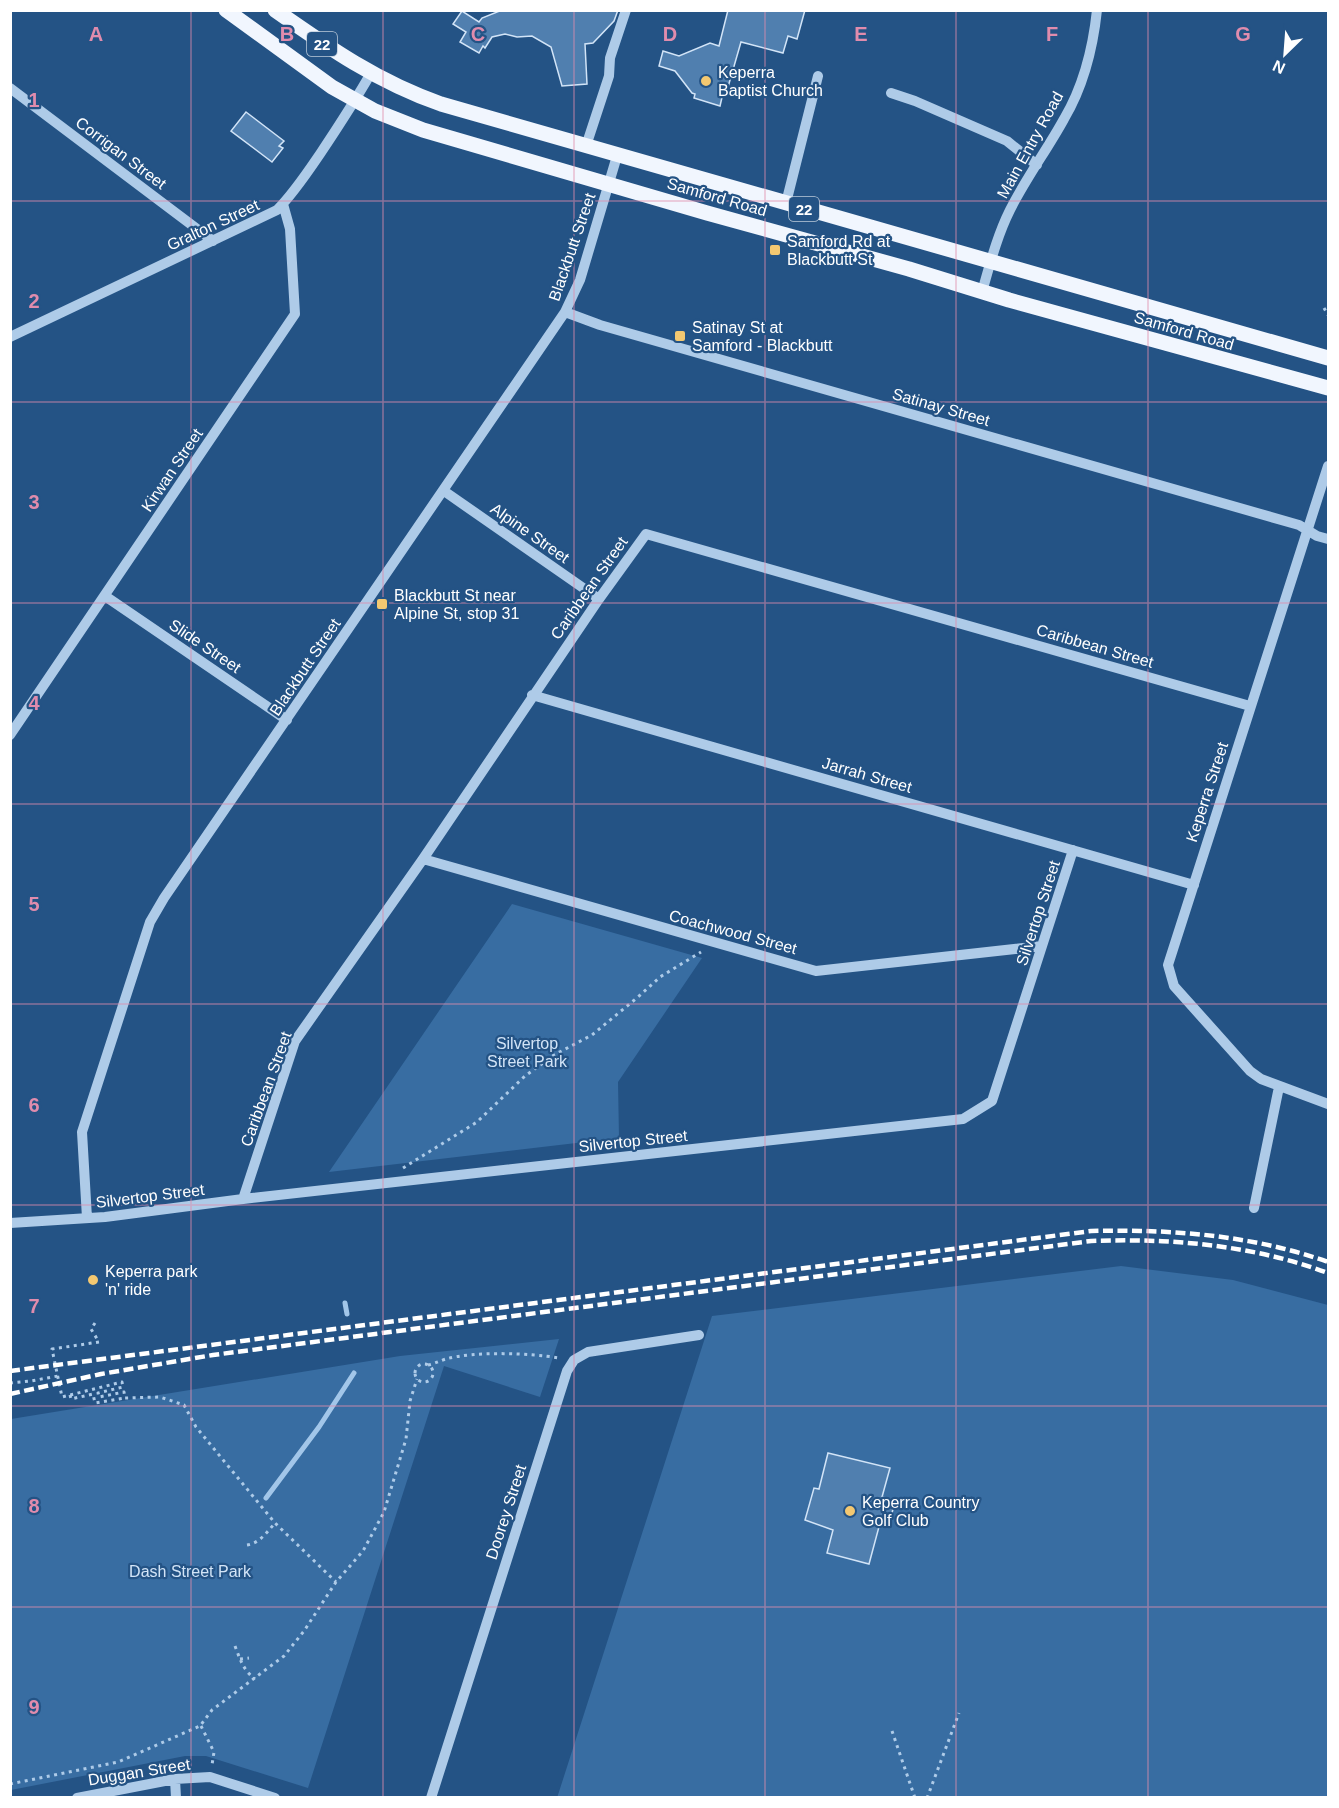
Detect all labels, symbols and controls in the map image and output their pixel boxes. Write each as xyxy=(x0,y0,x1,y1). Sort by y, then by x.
text: A xyxy=(89,23,103,45)
text: B xyxy=(280,23,294,45)
text: C xyxy=(471,23,485,45)
text: D xyxy=(663,23,677,45)
text: E xyxy=(854,23,868,45)
text: F xyxy=(1046,23,1058,45)
text: G xyxy=(1235,23,1251,45)
north arrow xyxy=(1255,24,1315,84)
road number: 22 xyxy=(307,32,337,56)
text: N xyxy=(1270,57,1288,77)
place label: Keperra Baptist Church xyxy=(718,64,823,99)
marker: Keperra Baptist Church xyxy=(699,74,713,88)
text: 1 xyxy=(28,89,40,111)
street label: Main Entry Road xyxy=(994,89,1066,201)
street label: Corrigan Street xyxy=(73,114,170,193)
street label: Samford Road xyxy=(665,175,769,219)
street label: Blackbutt Street xyxy=(546,190,599,303)
street label: Gralton Street xyxy=(164,196,262,254)
road number: 22 xyxy=(789,197,819,221)
place label: Samford Rd at Blackbutt St xyxy=(787,233,891,268)
marker: Samford Rd at Blackbutt St xyxy=(768,243,782,257)
text: 2 xyxy=(28,290,40,312)
street label: Samford Road xyxy=(1132,309,1236,353)
place label: Satinay St at Samford - Blackbutt xyxy=(692,319,833,354)
marker: Satinay St at Samford - Blackbutt xyxy=(673,329,687,343)
street label: Satinay Street xyxy=(890,385,992,429)
street label: Kirwan Street xyxy=(138,425,206,515)
text: 3 xyxy=(28,491,40,513)
street label: Alpine Street xyxy=(488,500,573,567)
street label: Caribbean Street xyxy=(547,533,631,642)
place label: Blackbutt St near Alpine St, stop 31 xyxy=(394,587,520,622)
marker: Blackbutt St near Alpine St, stop 31 xyxy=(375,597,389,611)
street label: Blackbutt Street xyxy=(266,615,344,719)
street label: Slide Street xyxy=(166,616,244,676)
street label: Caribbean Street xyxy=(1035,621,1156,671)
text: 4 xyxy=(28,692,40,714)
street label: Keperra Street xyxy=(1183,739,1231,844)
street label: Jarrah Street xyxy=(820,754,914,796)
street label: Silvertop Street xyxy=(1013,858,1063,968)
text: 5 xyxy=(28,893,40,915)
street label: Coachwood Street xyxy=(667,907,799,957)
street label: Caribbean Street xyxy=(237,1029,295,1149)
park label: Silvertop Street Park xyxy=(487,1035,568,1070)
text: 6 xyxy=(28,1094,40,1116)
street label: Silvertop Street xyxy=(578,1127,689,1155)
street label: Silvertop Street xyxy=(95,1181,206,1211)
place label: Keperra park 'n' ride xyxy=(105,1263,198,1298)
marker: Keperra park 'n' ride xyxy=(86,1273,100,1287)
text: 7 xyxy=(28,1295,40,1317)
street label: Doorey Street xyxy=(483,1462,530,1562)
place label: Keperra Country Golf Club xyxy=(862,1494,979,1529)
text: 8 xyxy=(28,1495,40,1517)
marker: Keperra Country Golf Club xyxy=(843,1504,857,1518)
park label: Dash Street Park xyxy=(129,1563,252,1580)
text: 9 xyxy=(28,1696,40,1718)
street label: Duggan Street xyxy=(87,1755,192,1788)

